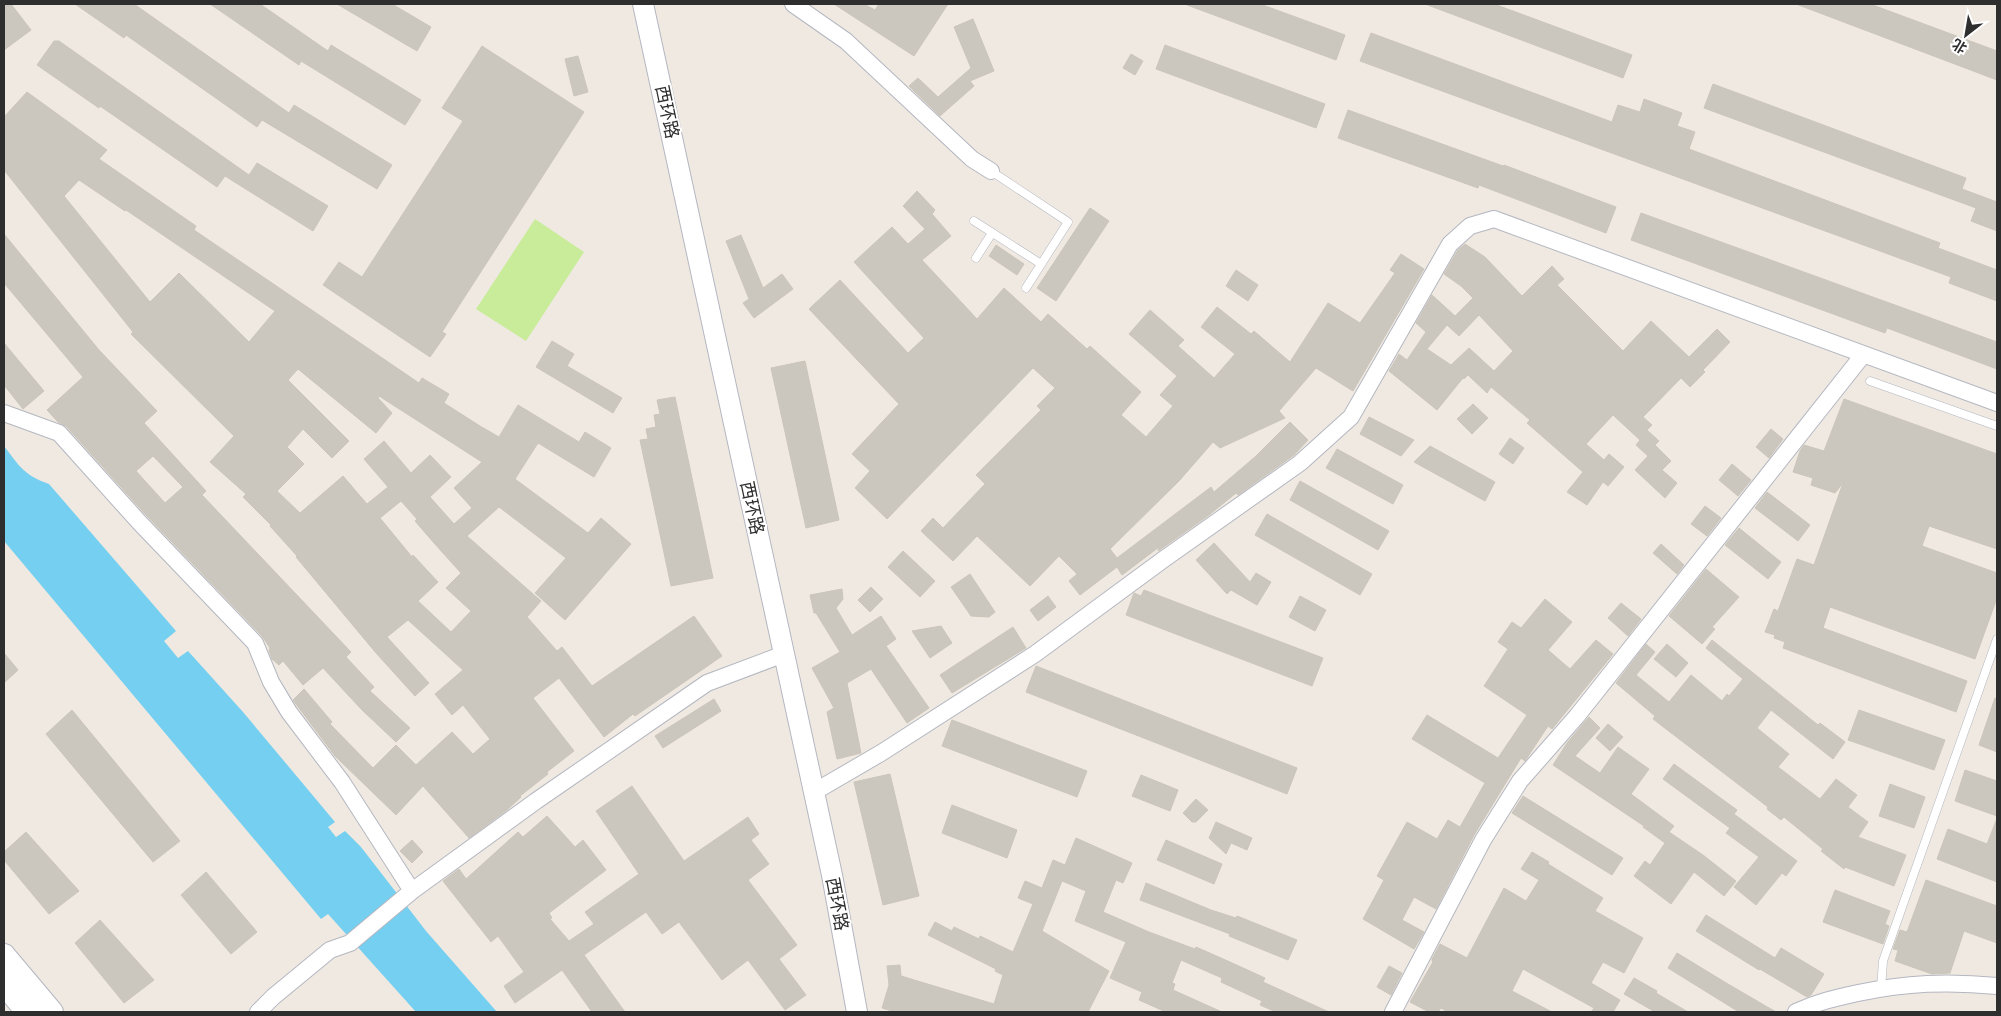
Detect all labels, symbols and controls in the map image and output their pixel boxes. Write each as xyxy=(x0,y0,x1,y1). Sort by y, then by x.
north arrow xyxy=(1941,10,1991,60)
text: 北 xyxy=(1949,35,1970,57)
street label: 西环路 xyxy=(651,83,684,141)
street label: 西环路 xyxy=(736,479,769,537)
street label: 西环路 xyxy=(821,875,854,933)

